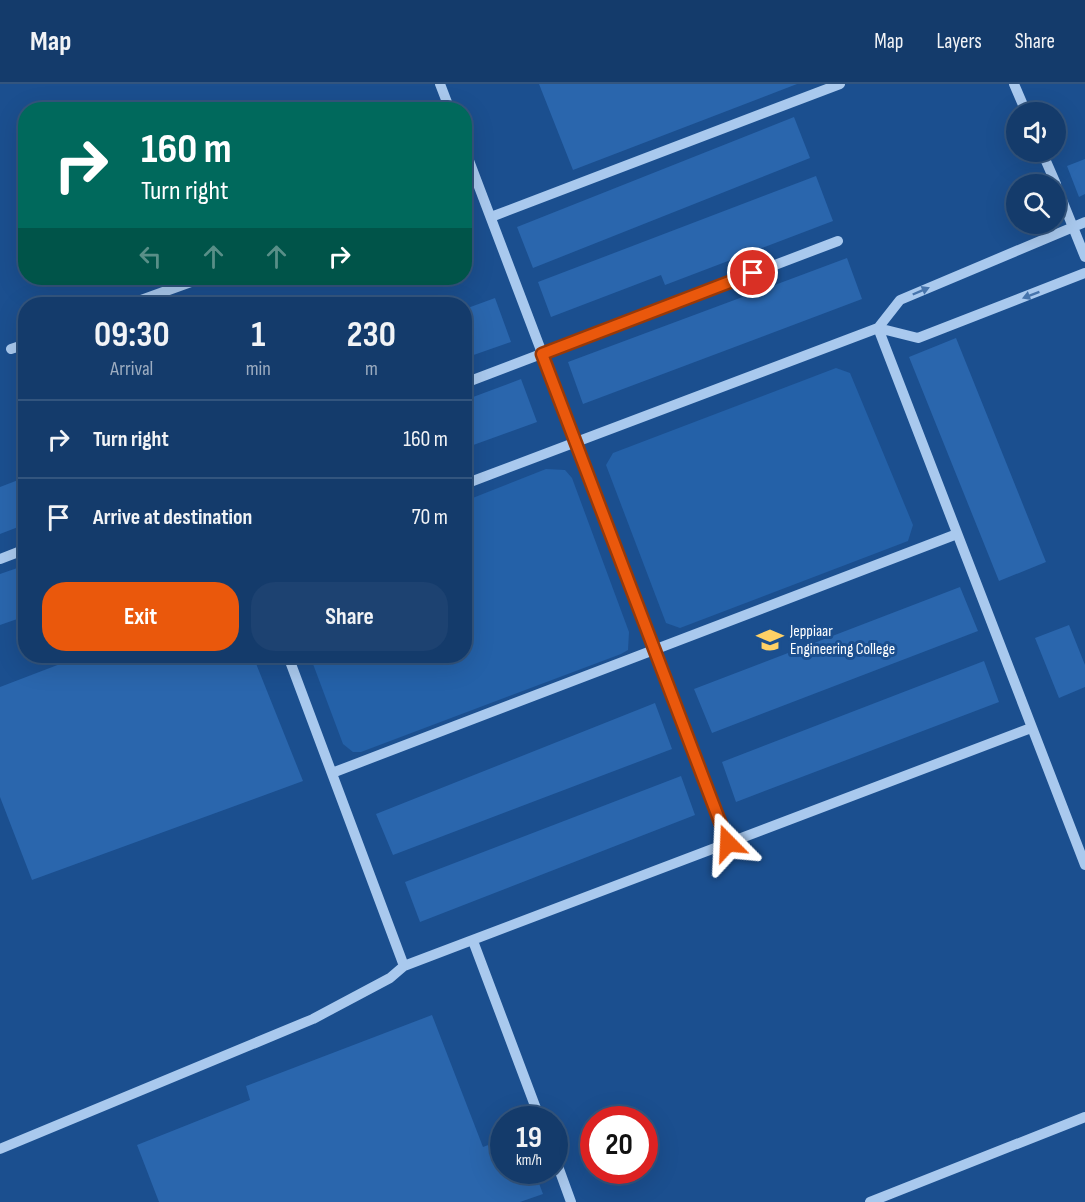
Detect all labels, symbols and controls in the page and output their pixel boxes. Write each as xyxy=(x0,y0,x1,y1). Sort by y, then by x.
text: Map xyxy=(30,25,71,58)
text: Map xyxy=(874,29,903,54)
text: Layers xyxy=(936,29,982,54)
text: Share xyxy=(1015,29,1055,54)
map controls xyxy=(1006,102,1066,234)
button: sound xyxy=(1006,102,1066,162)
text: 160 m xyxy=(141,124,232,175)
icon: right xyxy=(42,126,120,204)
button: search xyxy=(1006,174,1066,234)
text: Turn right xyxy=(141,175,228,207)
icon: left xyxy=(134,240,167,273)
icon: ahead xyxy=(197,240,230,273)
icon: ahead xyxy=(260,240,293,273)
icon: right xyxy=(323,240,356,273)
pin xyxy=(727,247,778,298)
icon: arrive xyxy=(736,256,769,289)
one-way arrow xyxy=(912,286,930,296)
one-way arrow xyxy=(1021,290,1039,300)
text: 09:30 xyxy=(94,314,170,357)
text: 1 xyxy=(251,314,265,357)
text: 230 xyxy=(347,314,396,357)
text: Arrival xyxy=(110,357,153,381)
text: min xyxy=(246,357,271,381)
text: m xyxy=(365,357,378,381)
icon: right xyxy=(42,423,75,456)
text: Turn right xyxy=(93,426,169,453)
text: 160 m xyxy=(403,426,448,453)
icon: arrive xyxy=(42,501,75,534)
text: Arrive at destination xyxy=(93,504,252,531)
text: 70 m xyxy=(412,504,448,531)
button: Exit xyxy=(42,582,239,651)
button: Share xyxy=(251,582,448,651)
place label: Jeppiaar Engineering College xyxy=(789,622,895,659)
school or university icon: Jeppiaar Engineering College xyxy=(755,625,785,655)
position arrow xyxy=(696,811,760,875)
speed limit sign: 20 xyxy=(580,1106,658,1184)
text: 19 xyxy=(516,1120,542,1156)
text: km/h xyxy=(516,1151,542,1170)

